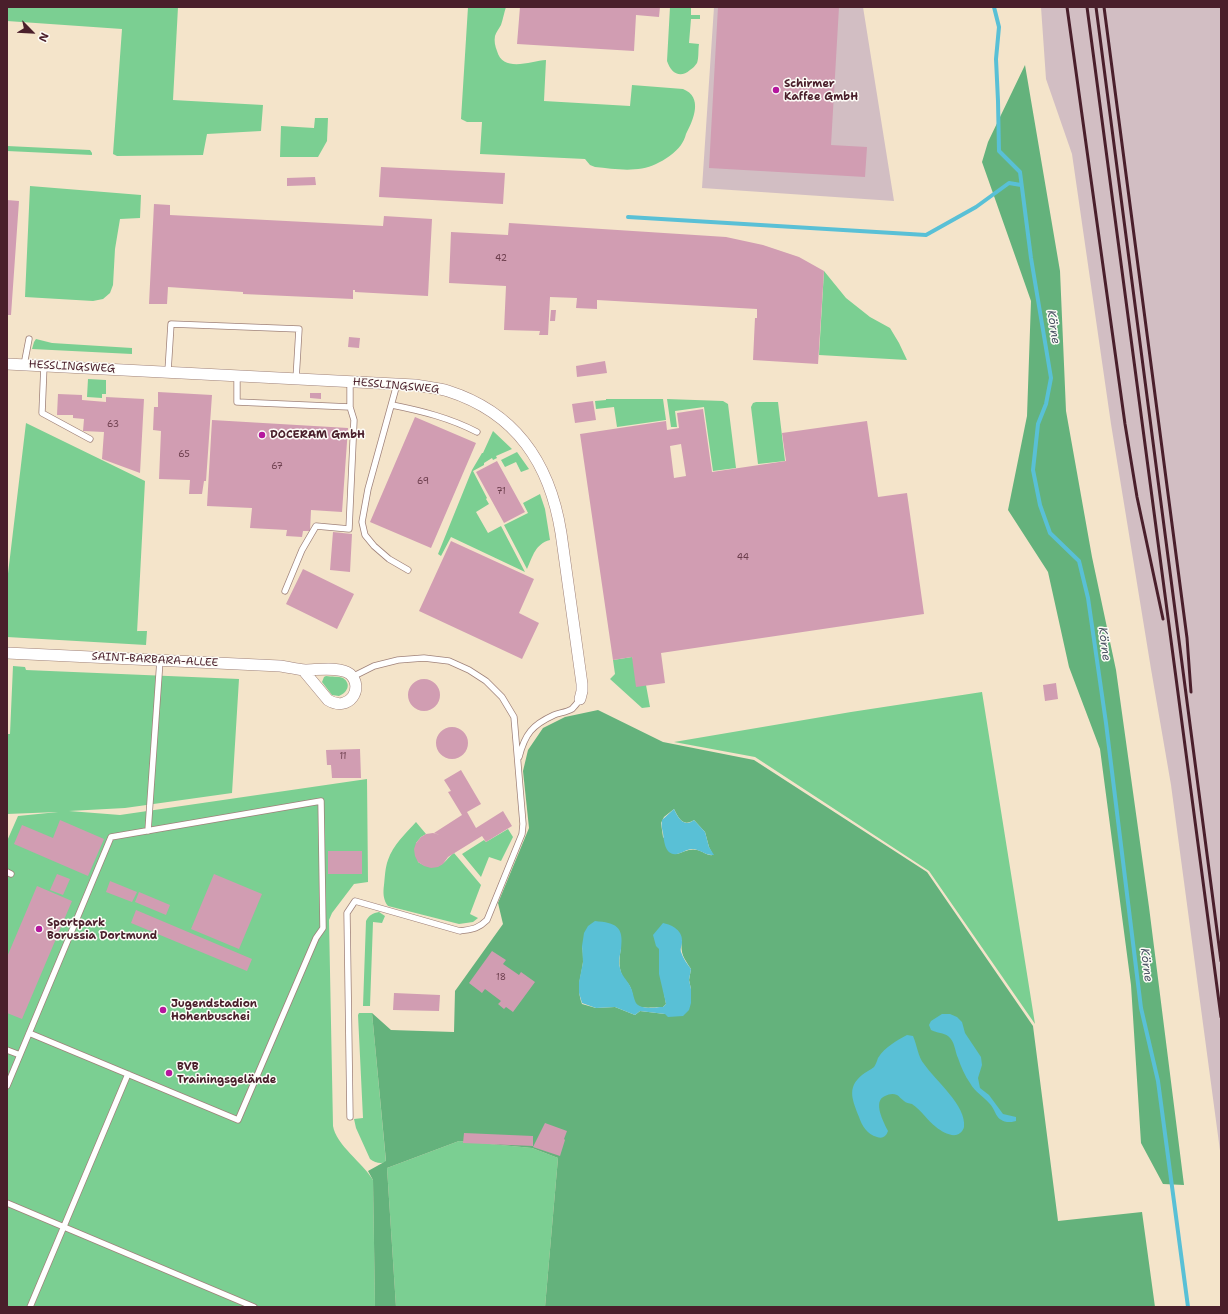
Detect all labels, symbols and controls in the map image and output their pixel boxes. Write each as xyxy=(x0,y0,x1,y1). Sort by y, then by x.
north arrow xyxy=(12,12,52,52)
text: N xyxy=(35,30,52,44)
place label: Schirmer Kaffee GmbH xyxy=(784,77,858,103)
marker: Schirmer Kaffee GmbH xyxy=(771,85,781,95)
house number: 42 xyxy=(495,254,507,264)
water label: Körne xyxy=(1043,309,1063,345)
street label: HESSLINGSWEG xyxy=(28,358,116,376)
street label: HESSLINGSWEG xyxy=(352,376,440,396)
house number: 63 xyxy=(107,420,119,430)
place label: DOCERAM GmbH xyxy=(270,428,365,442)
marker: DOCERAM GmbH xyxy=(257,430,267,440)
house number: 65 xyxy=(178,450,190,460)
house number: 67 xyxy=(271,462,283,472)
house number: 69 xyxy=(417,477,429,487)
house number: 71 xyxy=(496,487,506,497)
house number: 44 xyxy=(737,553,749,563)
water label: Körne xyxy=(1095,626,1113,662)
street label: SAINT-BARBARA-ALLEE xyxy=(91,650,219,670)
house number: 11 xyxy=(339,752,347,762)
place label: Sportpark Borussia Dortmund xyxy=(47,916,157,942)
marker: Sportpark Borussia Dortmund xyxy=(34,924,44,934)
water label: Körne xyxy=(1137,947,1155,983)
house number: 18 xyxy=(496,973,506,983)
place label: Jugendstadion Hohenbuschei xyxy=(171,997,257,1023)
marker: Jugendstadion Hohenbuschei xyxy=(158,1005,168,1015)
place label: BVB Trainingsgelände xyxy=(177,1060,276,1086)
marker: BVB Trainingsgelände xyxy=(164,1068,174,1078)

